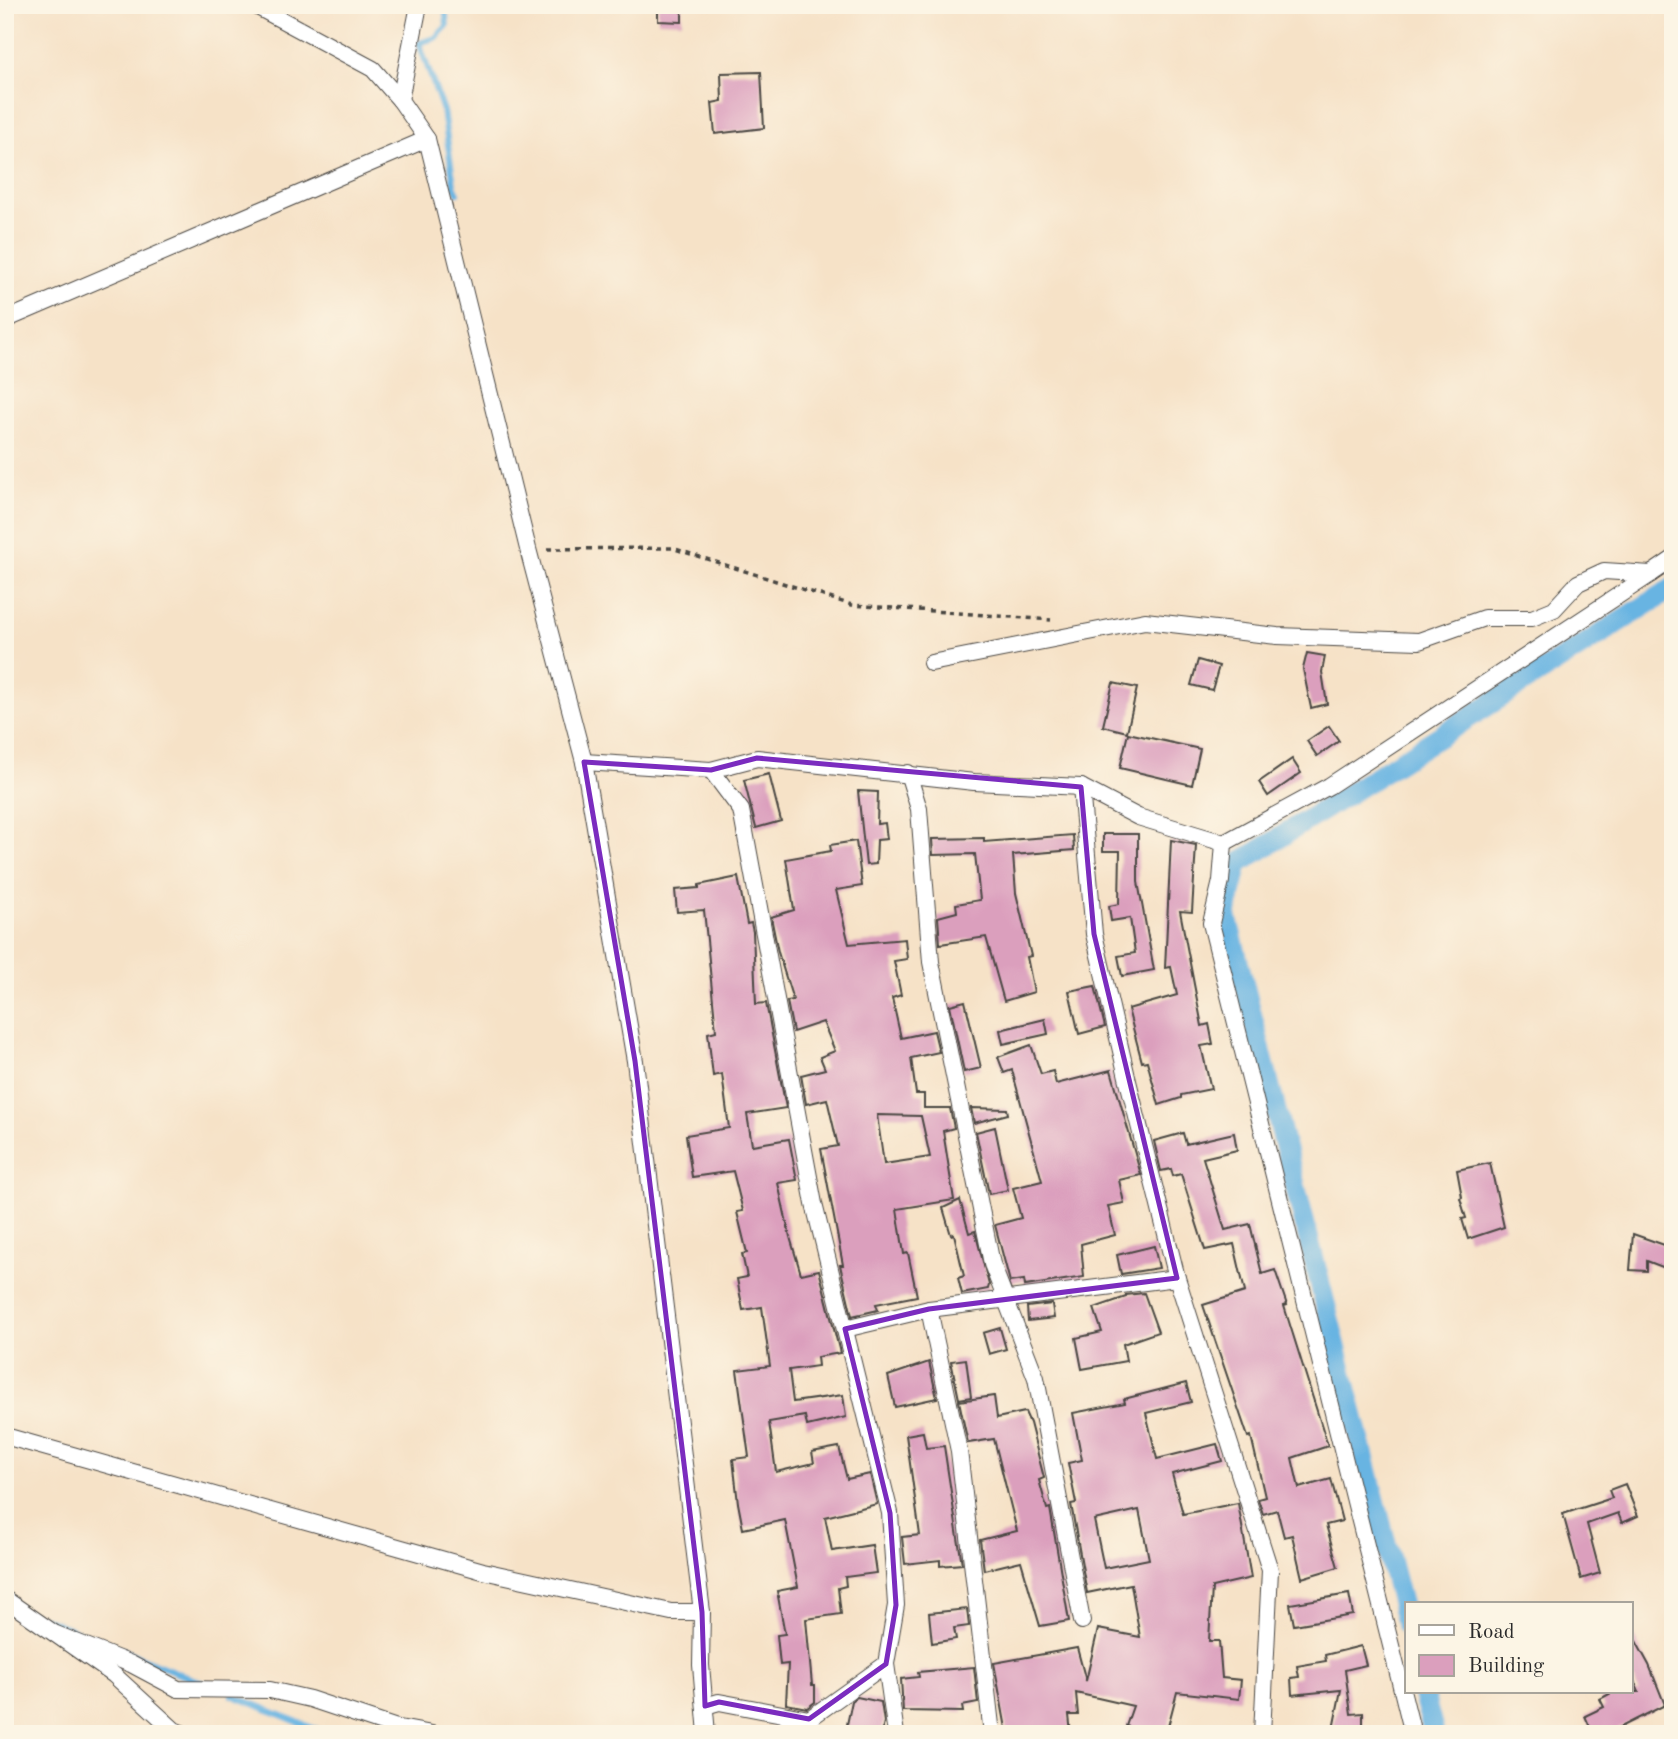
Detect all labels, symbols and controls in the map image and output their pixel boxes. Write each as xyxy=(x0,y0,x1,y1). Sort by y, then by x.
legend xyxy=(1405,1602,1632,1694)
text: Road xyxy=(1468,1622,1515,1643)
text: Building xyxy=(1468,1656,1545,1677)

